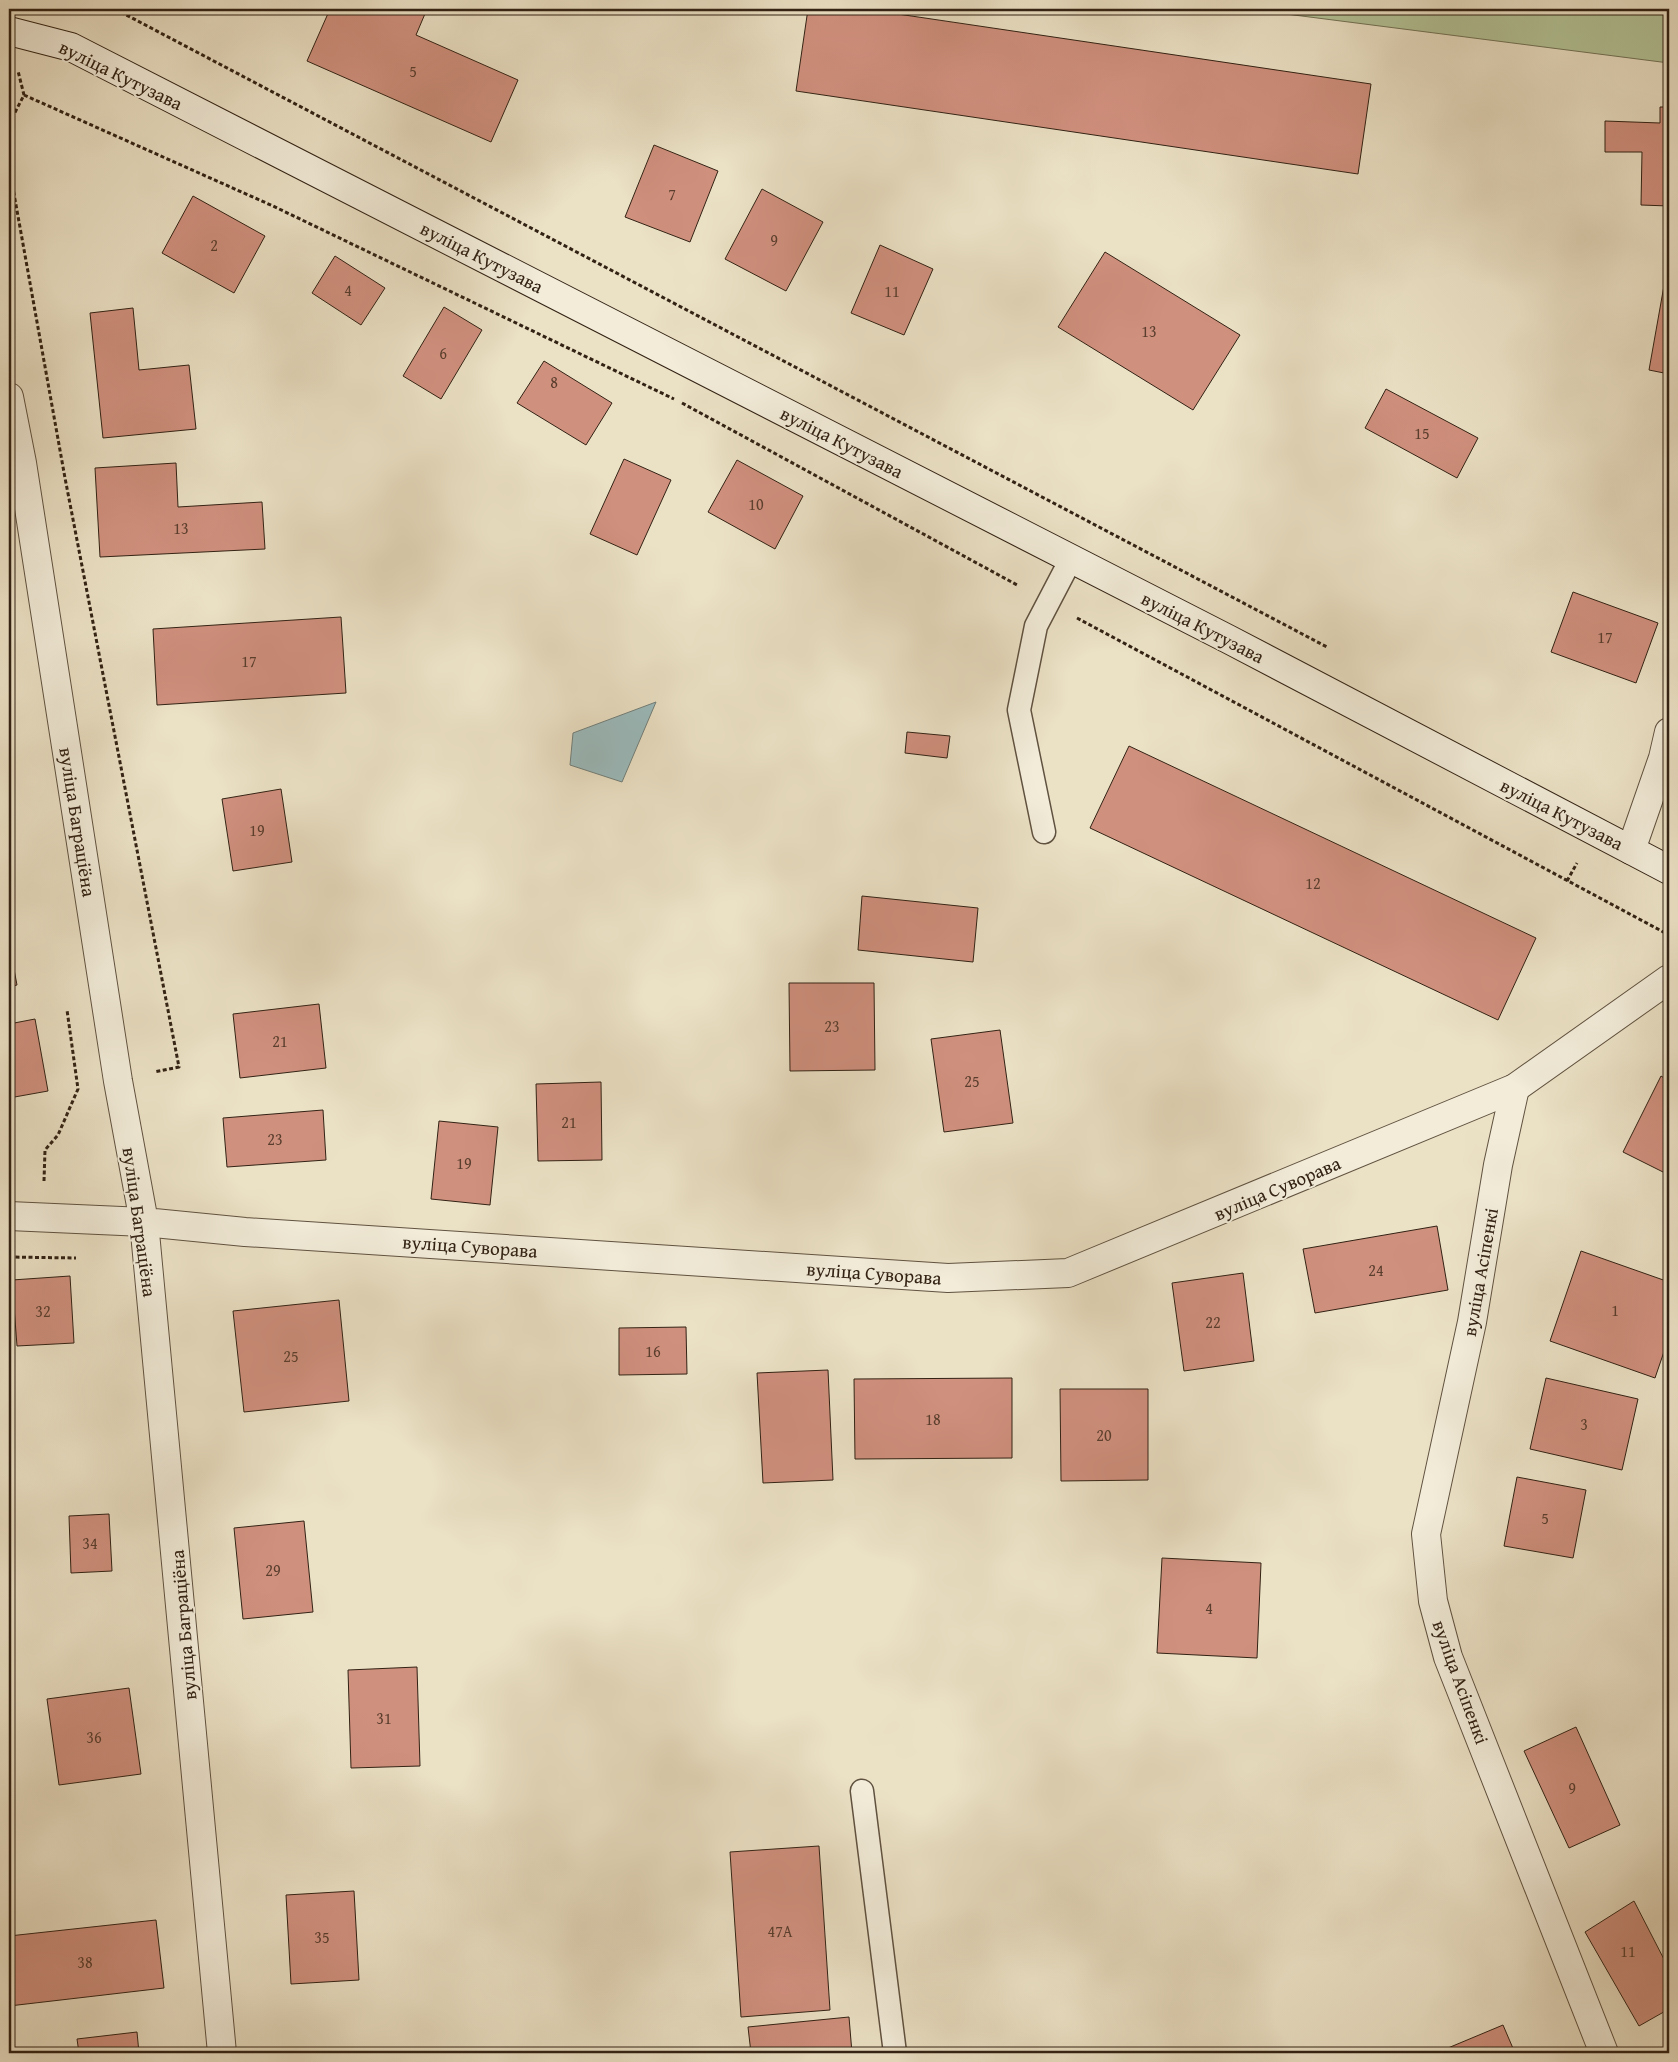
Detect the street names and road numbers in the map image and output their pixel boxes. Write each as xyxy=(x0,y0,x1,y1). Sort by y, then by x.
street label: вуліца Кутузава xyxy=(54,33,188,117)
street label: вуліца Кутузава xyxy=(416,214,548,300)
street label: вуліца Кутузава xyxy=(776,399,908,485)
street label: вуліца Кутузава xyxy=(1137,584,1269,670)
street label: вуліца Баграціёна xyxy=(52,745,104,899)
street label: вуліца Кутузава xyxy=(1496,771,1628,857)
street label: вуліца Баграціёна xyxy=(116,1145,164,1299)
street label: вуліца Суворава xyxy=(1209,1149,1345,1227)
street label: вуліца Асіпенкі xyxy=(1455,1206,1505,1338)
street label: вуліца Суворава xyxy=(402,1227,538,1265)
street label: вуліца Суворава xyxy=(806,1254,942,1292)
street label: вуліца Баграціёна xyxy=(162,1549,204,1701)
street label: вуліца Асіпенкі xyxy=(1426,1616,1496,1748)

